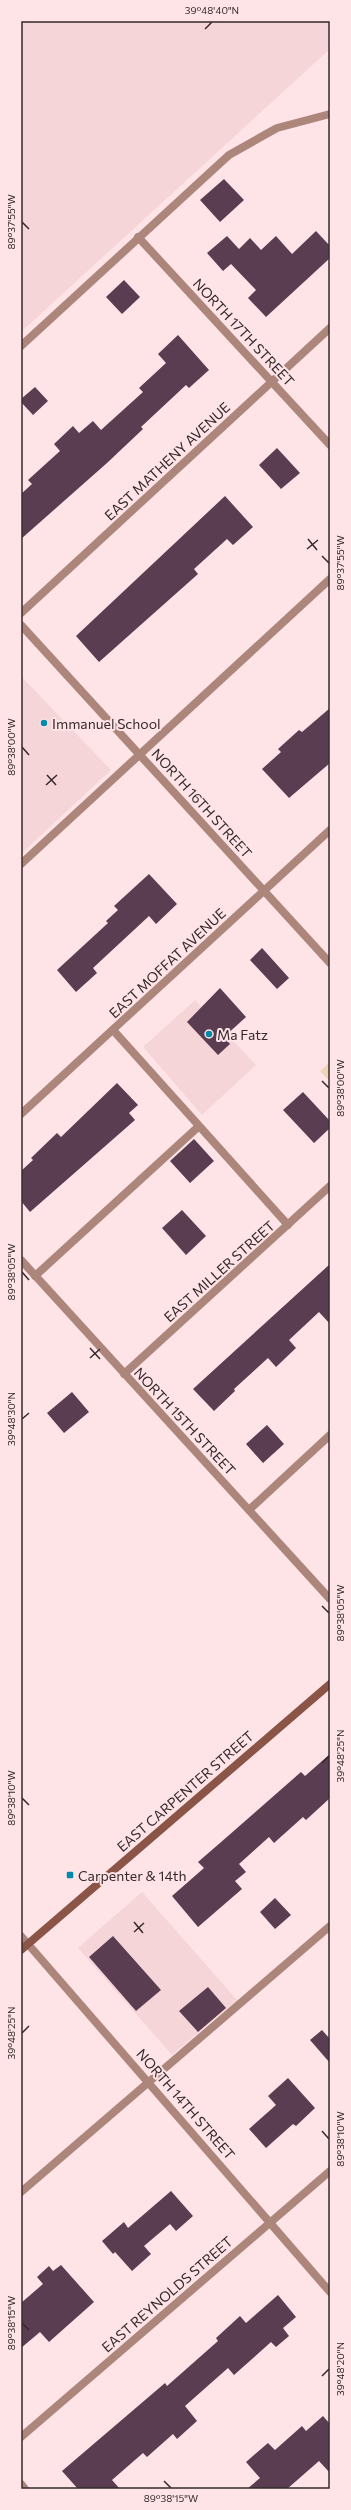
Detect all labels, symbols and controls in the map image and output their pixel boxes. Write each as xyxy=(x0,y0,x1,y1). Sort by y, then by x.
text: 39°48'40"N xyxy=(185,4,239,16)
text: 89°37'55"W xyxy=(5,194,17,250)
street label: NORTH 17TH STREET xyxy=(190,275,298,389)
street label: EAST MATHENY AVENUE xyxy=(101,398,233,524)
text: 89°37'55"W xyxy=(334,535,346,591)
place label: Immanuel School xyxy=(52,715,161,732)
text: 89°38'00"W xyxy=(5,718,17,776)
marker: Immanuel School xyxy=(39,718,49,728)
street label: NORTH 16TH STREET xyxy=(148,745,256,861)
street label: EAST MOFFAT AVENUE xyxy=(105,904,229,1022)
place label: Ma Fatz xyxy=(217,1026,268,1043)
marker: Ma Fatz xyxy=(204,1029,214,1039)
text: 89°38'00"W xyxy=(334,1059,346,1117)
street label: EAST MILLER STREET xyxy=(160,1217,278,1325)
text: 89°38'05"W xyxy=(5,1244,17,1300)
street label: NORTH 15TH STREET xyxy=(131,1364,239,1478)
text: 39°48'30"N xyxy=(5,1392,17,1446)
text: 89°38'05"W xyxy=(334,1585,346,1641)
street label: EAST CARPENTER STREET xyxy=(113,1727,257,1855)
text: 39°48'25"N xyxy=(334,1729,346,1783)
text: 89°38'10"W xyxy=(5,1770,17,1826)
place label: Carpenter & 14th xyxy=(78,1867,187,1884)
marker: Carpenter & 14th xyxy=(65,1870,75,1880)
text: 39°48'25"N xyxy=(5,2006,17,2060)
street label: NORTH 14TH STREET xyxy=(133,2045,239,2163)
text: 89°38'10"W xyxy=(334,2111,346,2167)
street label: EAST REYNOLDS STREET xyxy=(98,2233,236,2355)
text: 89°38'15"W xyxy=(5,2296,17,2350)
text: 39°48'20"N xyxy=(334,2342,346,2396)
text: 89°38'15"W xyxy=(144,2492,198,2504)

